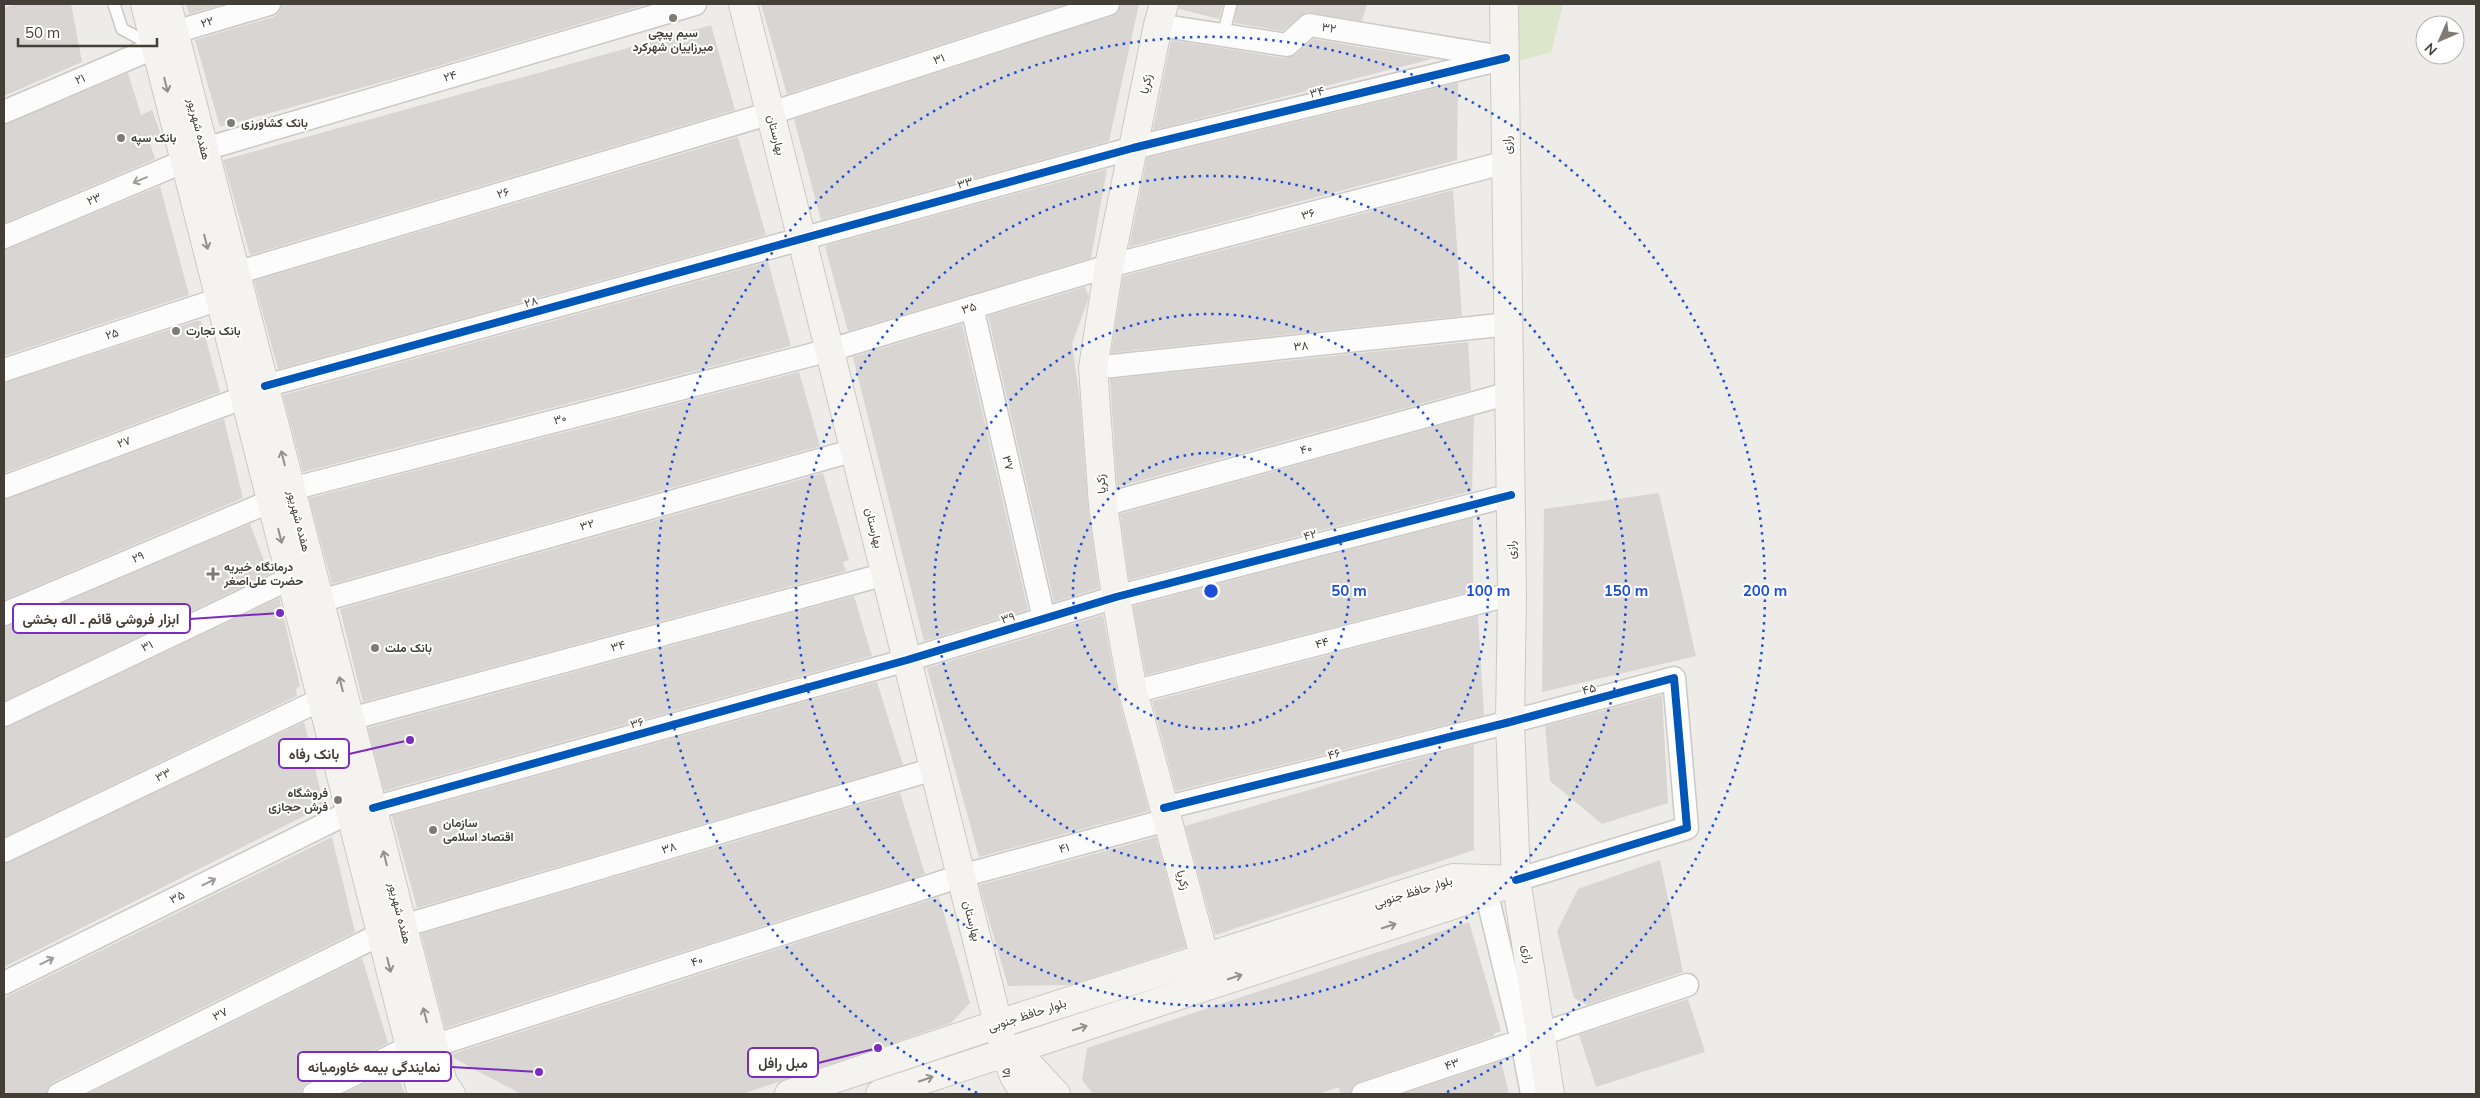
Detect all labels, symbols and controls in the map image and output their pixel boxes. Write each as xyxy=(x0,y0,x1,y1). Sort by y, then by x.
marker: سیم پیچی میرزاییان شهرکرد xyxy=(667,12,679,24)
street label: ۲۲ xyxy=(199,13,215,31)
scale bar xyxy=(18,15,156,47)
north arrow xyxy=(2415,15,2465,65)
street label: ۳۲ xyxy=(1321,19,1337,36)
text: 50 m xyxy=(25,23,60,42)
place label: سیم پیچی میرزاییان شهرکرد xyxy=(633,25,714,55)
text: N xyxy=(2421,39,2441,59)
street label: ۳۱ xyxy=(931,50,947,67)
street label: ۲۴ xyxy=(441,66,458,85)
street label: ۲۱ xyxy=(72,70,87,87)
street label: زکریا xyxy=(1136,73,1156,95)
one-way arrow xyxy=(162,76,171,92)
street label: ۳۴ xyxy=(1308,82,1326,101)
street label: هفده شهریور xyxy=(183,95,214,162)
street label: بهارستان xyxy=(763,113,789,157)
place label: بانک کشاورزی xyxy=(241,115,308,131)
marker: بانک کشاورزی xyxy=(225,117,237,129)
place label: بانک سپه xyxy=(131,130,177,146)
marker: بانک سپه xyxy=(115,132,127,144)
street label: رازی xyxy=(1499,136,1515,154)
street label: ۳۳ xyxy=(955,173,975,192)
one-way arrow xyxy=(133,175,148,185)
street label: ۲۶ xyxy=(495,184,511,201)
street label: ۲۳ xyxy=(84,189,103,208)
street label: ۳۶ xyxy=(1299,204,1317,223)
one-way arrow xyxy=(202,234,211,250)
street label: ۲۸ xyxy=(522,293,539,310)
street label: ۳۵ xyxy=(959,298,978,317)
place label: بانک تجارت xyxy=(186,323,241,339)
street label: ۲۵ xyxy=(103,324,121,343)
marker: بانک تجارت xyxy=(170,325,182,337)
street label: ۳۸ xyxy=(1293,337,1309,354)
street label: ۳۰ xyxy=(552,410,568,427)
street label: ۲۷ xyxy=(115,432,133,451)
street label: ۴۰ xyxy=(1298,440,1314,457)
one-way arrow xyxy=(278,451,287,467)
street label: ۳۷ xyxy=(999,454,1017,472)
street label: زکریا xyxy=(1092,474,1110,494)
street label: هفده شهریور xyxy=(283,487,314,554)
street label: بهارستان xyxy=(861,506,887,550)
street label: ۳۲ xyxy=(578,515,596,534)
street label: ۴۲ xyxy=(1302,526,1318,543)
one-way arrow xyxy=(276,527,285,543)
street label: رازی xyxy=(1503,541,1519,559)
street label: ۲۹ xyxy=(129,547,146,566)
place label: درمانگاه خیریه حضرت علی‌اصغر xyxy=(223,559,303,589)
marker: درمانگاه خیریه حضرت علی‌اصغر xyxy=(206,567,220,581)
text: 50 m xyxy=(1331,581,1367,600)
text: 100 m xyxy=(1466,581,1510,600)
text: 150 m xyxy=(1604,581,1648,600)
text: 200 m xyxy=(1743,581,1787,600)
centre of rings xyxy=(1202,582,1220,600)
callout: ابزار فروشی قائم ـ اله بخشی xyxy=(13,604,190,633)
street label: ۳۹ xyxy=(999,608,1017,627)
text: ابزار فروشی قائم ـ اله بخشی xyxy=(23,610,179,628)
street label: ۴۴ xyxy=(1313,633,1331,652)
street label: ۳۱ xyxy=(138,636,155,655)
street label: ۳۴ xyxy=(609,636,627,655)
place label: بانک ملت xyxy=(385,640,432,655)
marker: بانک ملت xyxy=(369,642,381,654)
one-way arrow xyxy=(336,676,345,692)
street label: ۴۵ xyxy=(1580,679,1598,698)
street label: ۳۶ xyxy=(628,713,646,732)
callout: بانک رفاه xyxy=(279,739,349,768)
text: بانک رفاه xyxy=(289,745,339,763)
street label: ۴۶ xyxy=(1326,745,1342,762)
street label: ۳۳ xyxy=(152,764,173,785)
place label: فروشگاه فرش حجازی xyxy=(268,785,328,815)
marker: فروشگاه فرش حجازی xyxy=(332,794,344,806)
place label: سازمان اقتصاد اسلامی xyxy=(443,815,514,844)
marker: سازمان اقتصاد اسلامی xyxy=(427,824,439,836)
street label: ۳۸ xyxy=(659,838,678,857)
street label: ۴۱ xyxy=(1057,839,1071,856)
one-way arrow xyxy=(380,850,390,866)
street label: زکریا xyxy=(1173,868,1193,892)
street label: بلوار حافظ جنوبی xyxy=(1372,872,1454,912)
one-way arrow xyxy=(201,876,216,886)
street label: هفده شهریور xyxy=(384,879,415,946)
street label: ۳۵ xyxy=(167,887,187,907)
street label: بهارستان xyxy=(959,899,985,943)
one-way arrow xyxy=(1381,921,1396,930)
street label: رازی xyxy=(1519,944,1537,964)
street label: ۴۰ xyxy=(689,952,705,969)
one-way arrow xyxy=(40,956,55,966)
one-way arrow xyxy=(385,956,394,972)
one-way arrow xyxy=(1226,971,1242,981)
street label: بلوار حافظ جنوبی xyxy=(986,995,1068,1035)
street label: ۳۷ xyxy=(210,1004,230,1024)
one-way arrow xyxy=(420,1008,430,1024)
one-way arrow xyxy=(1072,1022,1088,1032)
callout: مبل رافل xyxy=(748,1048,818,1077)
callout: نمایندگی بیمه خاورمیانه xyxy=(298,1052,451,1081)
text: مبل رافل xyxy=(758,1054,808,1072)
street label: ۴۳ xyxy=(1442,1054,1461,1073)
text: نمایندگی بیمه خاورمیانه xyxy=(308,1058,440,1076)
street label: ۱۵ xyxy=(998,1067,1013,1079)
one-way arrow xyxy=(918,1074,933,1083)

